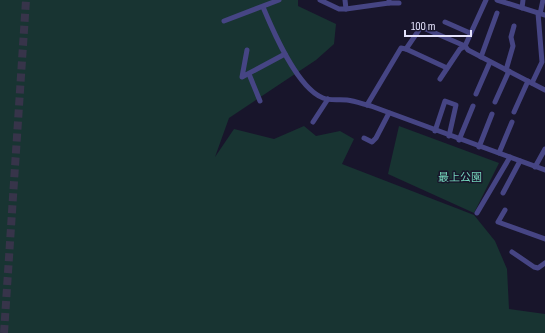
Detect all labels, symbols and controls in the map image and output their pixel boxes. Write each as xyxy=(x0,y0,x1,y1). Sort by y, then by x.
scale bar xyxy=(405,12,471,38)
text: 100 m xyxy=(411,19,436,34)
park label: 最上公園 xyxy=(438,171,482,184)

